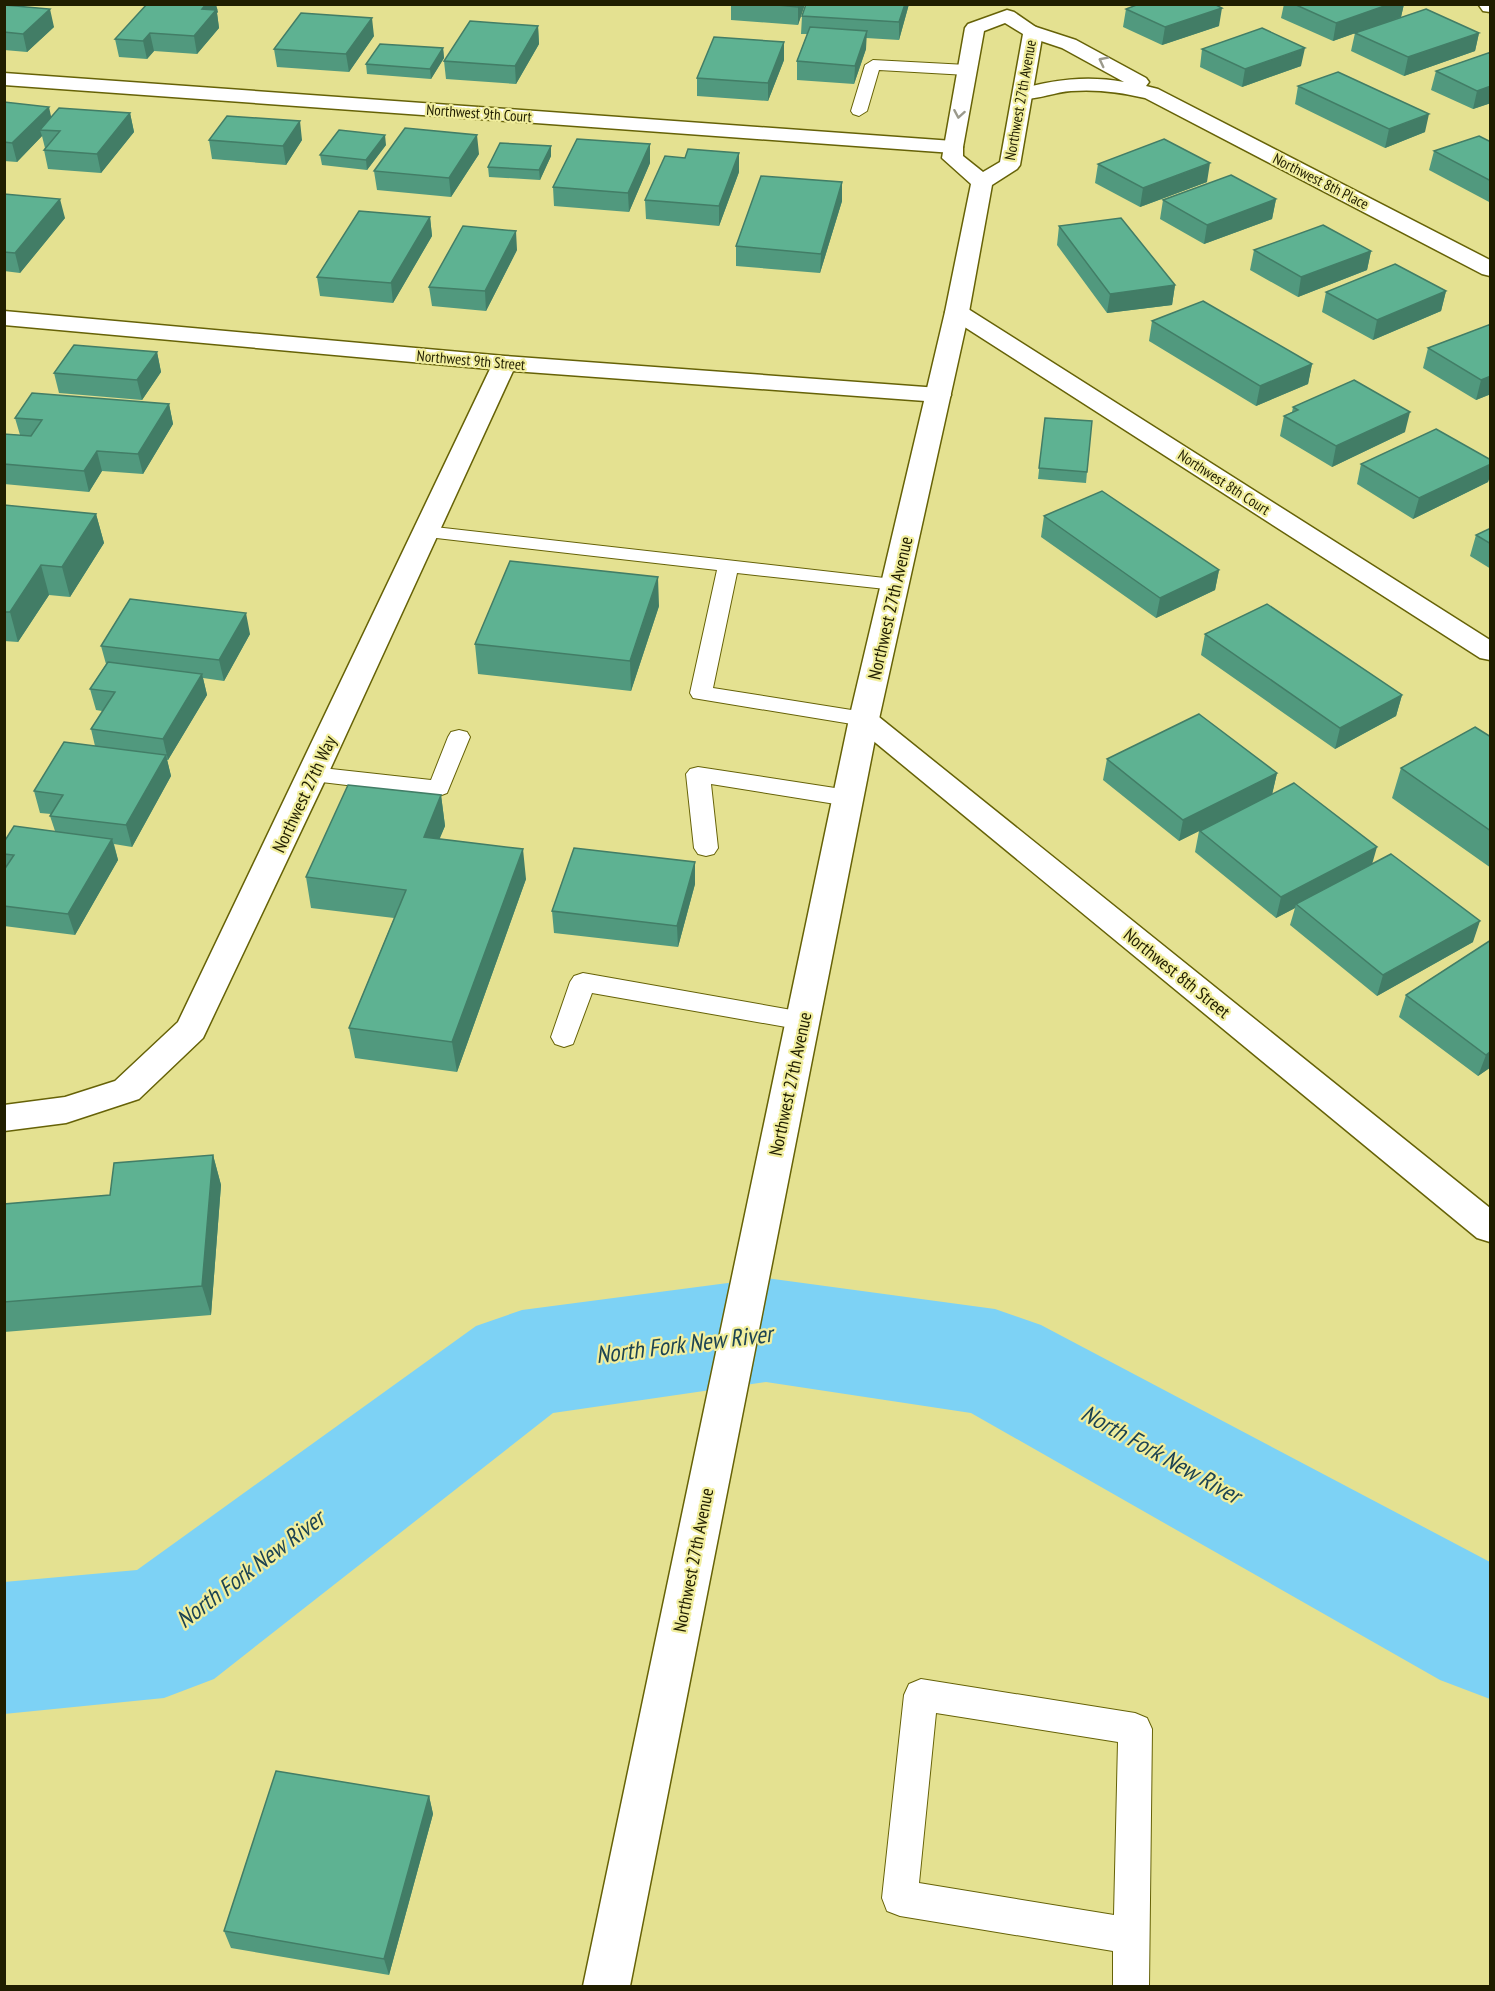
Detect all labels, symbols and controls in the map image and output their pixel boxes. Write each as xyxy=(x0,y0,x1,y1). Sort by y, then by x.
street label: Northwest 27th Avenue xyxy=(1000,38,1040,162)
one-way arrow xyxy=(1099,57,1109,68)
street label: Northwest 9th Court xyxy=(426,100,532,126)
one-way arrow xyxy=(953,108,966,118)
street label: Northwest 8th Place xyxy=(1270,149,1372,213)
street label: Northwest 9th Street xyxy=(416,346,526,374)
street label: Northwest 8th Court xyxy=(1174,445,1274,519)
street label: Northwest 27th Avenue xyxy=(862,534,918,682)
street label: Northwest 27th Way xyxy=(267,732,341,856)
street label: Northwest 8th Street xyxy=(1119,923,1235,1023)
street label: Northwest 27th Avenue xyxy=(764,1010,816,1158)
water label: North Fork New River xyxy=(594,1317,777,1370)
water label: North Fork New River xyxy=(1076,1397,1249,1512)
street label: Northwest 27th Avenue xyxy=(668,1486,718,1634)
water label: North Fork New River xyxy=(170,1501,333,1635)

